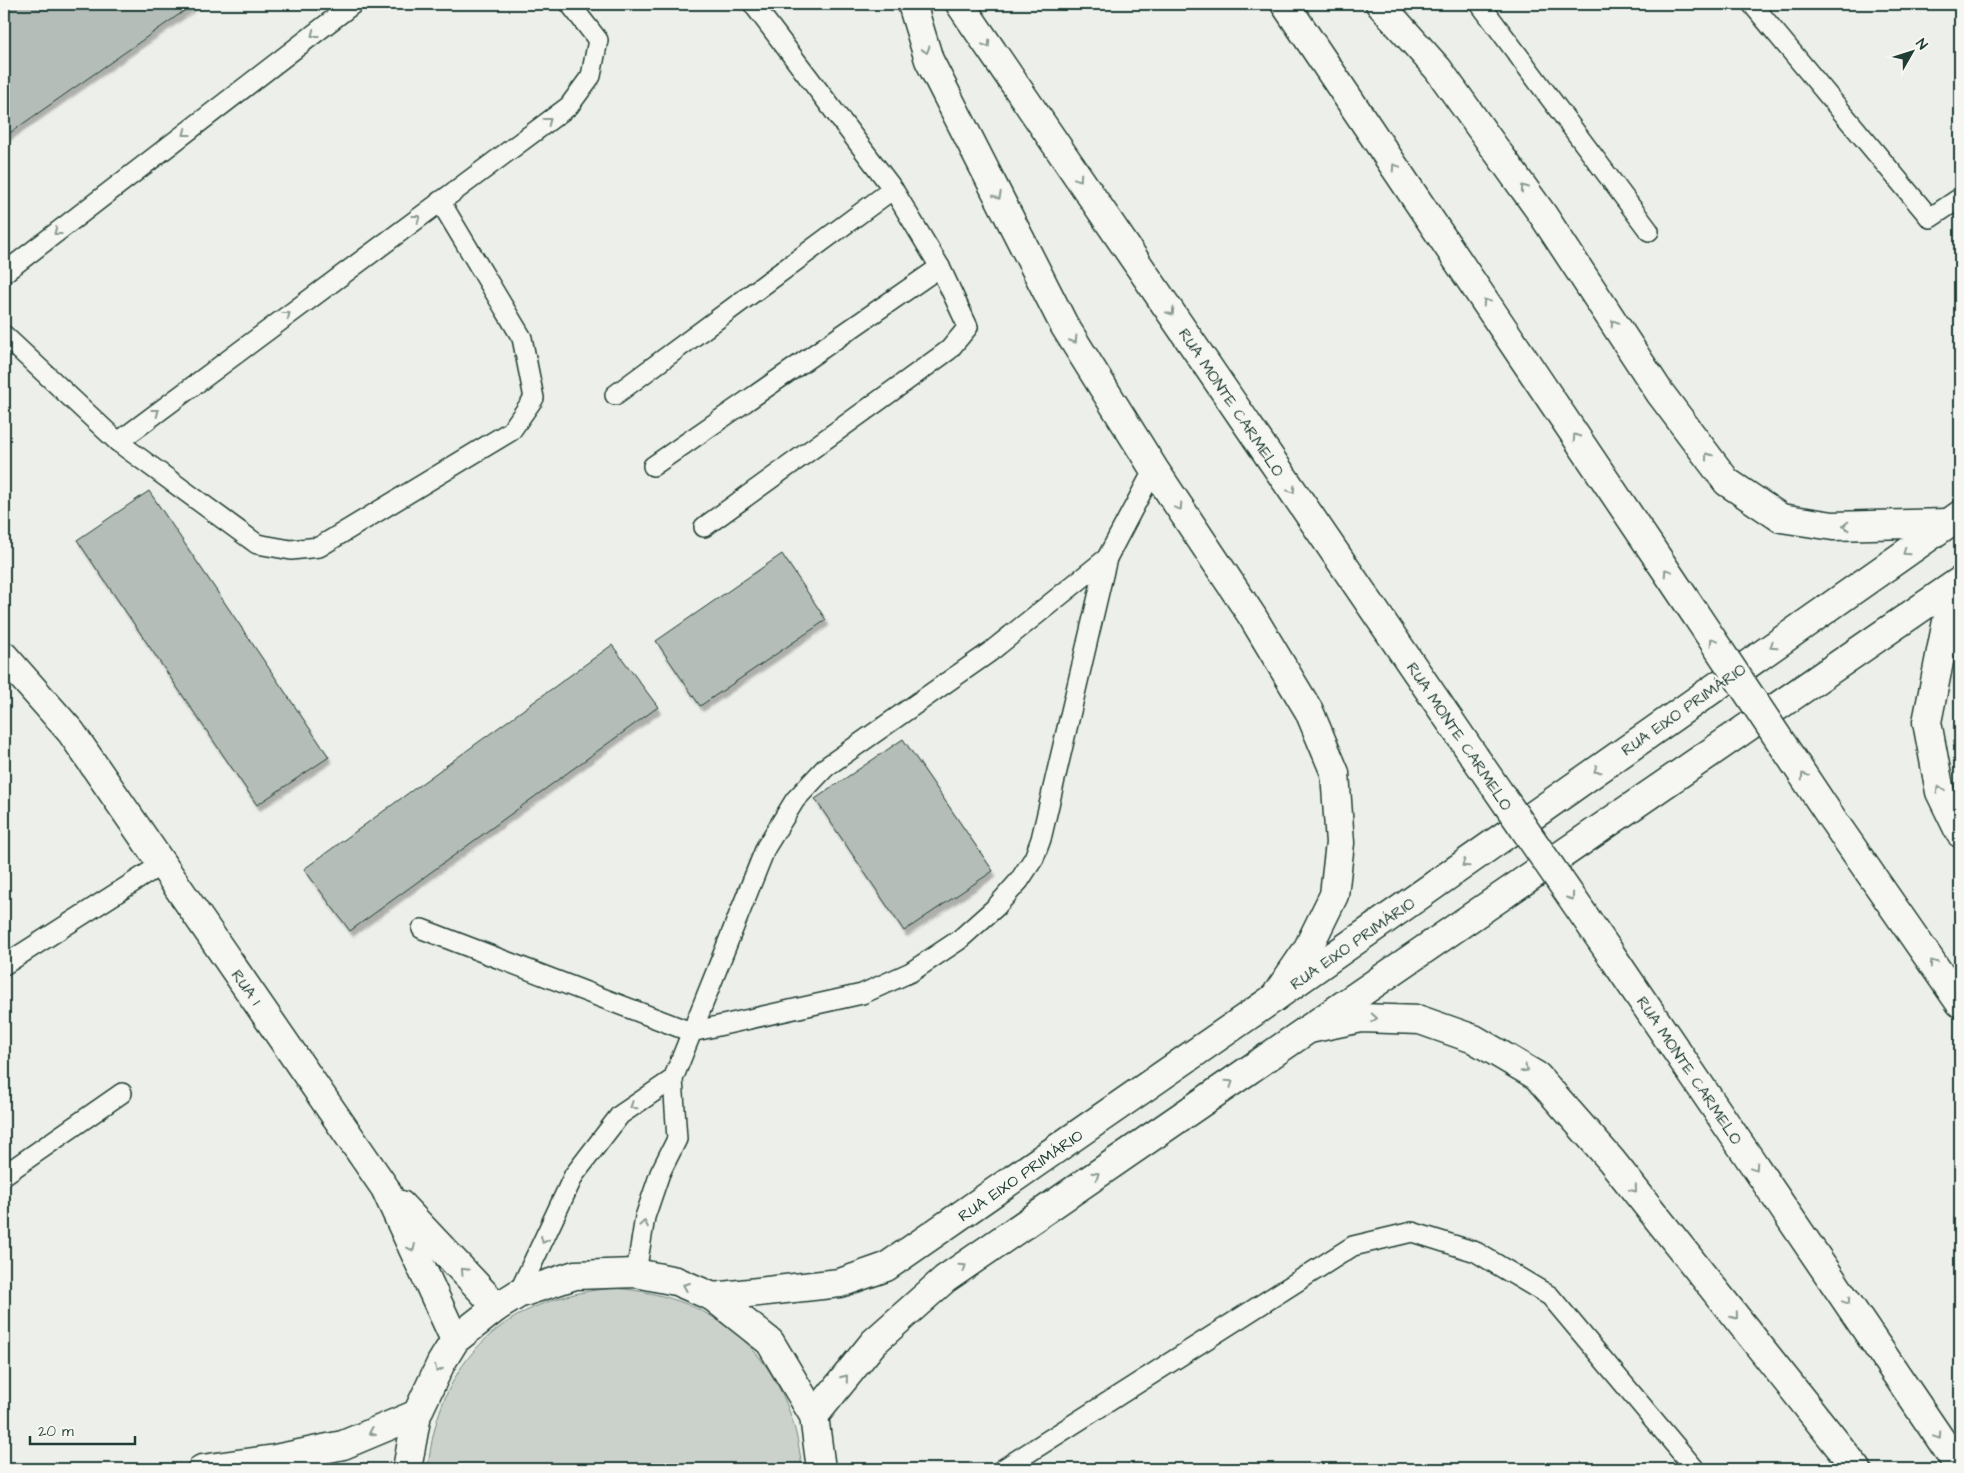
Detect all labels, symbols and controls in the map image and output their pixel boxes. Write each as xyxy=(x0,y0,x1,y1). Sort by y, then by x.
one-way arrow xyxy=(311,28,320,36)
north arrow xyxy=(1886,28,1936,78)
text: N xyxy=(1911,35,1932,54)
one-way arrow xyxy=(981,38,990,48)
one-way arrow xyxy=(920,46,930,54)
one-way arrow xyxy=(542,119,551,127)
one-way arrow xyxy=(183,127,192,135)
one-way arrow xyxy=(1392,163,1401,173)
one-way arrow xyxy=(1073,172,1082,182)
one-way arrow xyxy=(1521,184,1530,194)
one-way arrow xyxy=(992,190,1002,199)
one-way arrow xyxy=(411,215,421,224)
one-way arrow xyxy=(53,226,63,235)
one-way arrow xyxy=(1482,298,1492,307)
one-way arrow xyxy=(1165,307,1174,316)
one-way arrow xyxy=(281,312,291,321)
one-way arrow xyxy=(1611,319,1620,329)
street label: RUA MONTE CARMELO xyxy=(1173,324,1289,481)
one-way arrow xyxy=(1067,334,1077,343)
one-way arrow xyxy=(150,409,160,418)
one-way arrow xyxy=(1573,433,1582,443)
one-way arrow xyxy=(1705,452,1714,462)
one-way arrow xyxy=(1286,484,1295,494)
one-way arrow xyxy=(1173,501,1182,510)
one-way arrow xyxy=(1841,521,1849,531)
one-way arrow xyxy=(1902,546,1911,555)
one-way arrow xyxy=(1664,568,1673,577)
one-way arrow xyxy=(1710,637,1720,646)
one-way arrow xyxy=(1769,640,1779,649)
street label: RUA MONTE CARMELO xyxy=(1401,658,1517,815)
street label: RUA EIXO PRIMÁRIO xyxy=(1617,658,1751,761)
one-way arrow xyxy=(1593,764,1603,773)
one-way arrow xyxy=(1801,772,1810,782)
one-way arrow xyxy=(1936,785,1946,793)
one-way arrow xyxy=(1461,857,1470,867)
one-way arrow xyxy=(1565,891,1574,901)
street label: RUA EIXO PRIMÁRIO xyxy=(1286,892,1420,995)
one-way arrow xyxy=(1930,960,1939,969)
street label: RUA 1 xyxy=(226,965,266,1010)
street label: RUA MONTE CARMELO xyxy=(1631,992,1747,1149)
one-way arrow xyxy=(1370,1013,1378,1024)
one-way arrow xyxy=(1519,1063,1528,1073)
one-way arrow xyxy=(1225,1080,1234,1089)
one-way arrow xyxy=(629,1100,639,1109)
street label: RUA EIXO PRIMÁRIO xyxy=(954,1124,1088,1227)
one-way arrow xyxy=(1749,1161,1758,1170)
one-way arrow xyxy=(1091,1172,1100,1181)
one-way arrow xyxy=(1628,1183,1636,1192)
one-way arrow xyxy=(638,1220,648,1229)
one-way arrow xyxy=(540,1234,550,1243)
one-way arrow xyxy=(406,1243,417,1252)
one-way arrow xyxy=(957,1264,966,1273)
one-way arrow xyxy=(461,1268,470,1277)
one-way arrow xyxy=(682,1281,691,1292)
one-way arrow xyxy=(1841,1295,1850,1305)
one-way arrow xyxy=(1729,1310,1737,1319)
one-way arrow xyxy=(434,1364,444,1373)
one-way arrow xyxy=(839,1374,848,1383)
scale bar xyxy=(30,1413,135,1445)
text: 20 m xyxy=(38,1421,74,1442)
one-way arrow xyxy=(368,1426,377,1437)
one-way arrow xyxy=(1932,1430,1941,1439)

